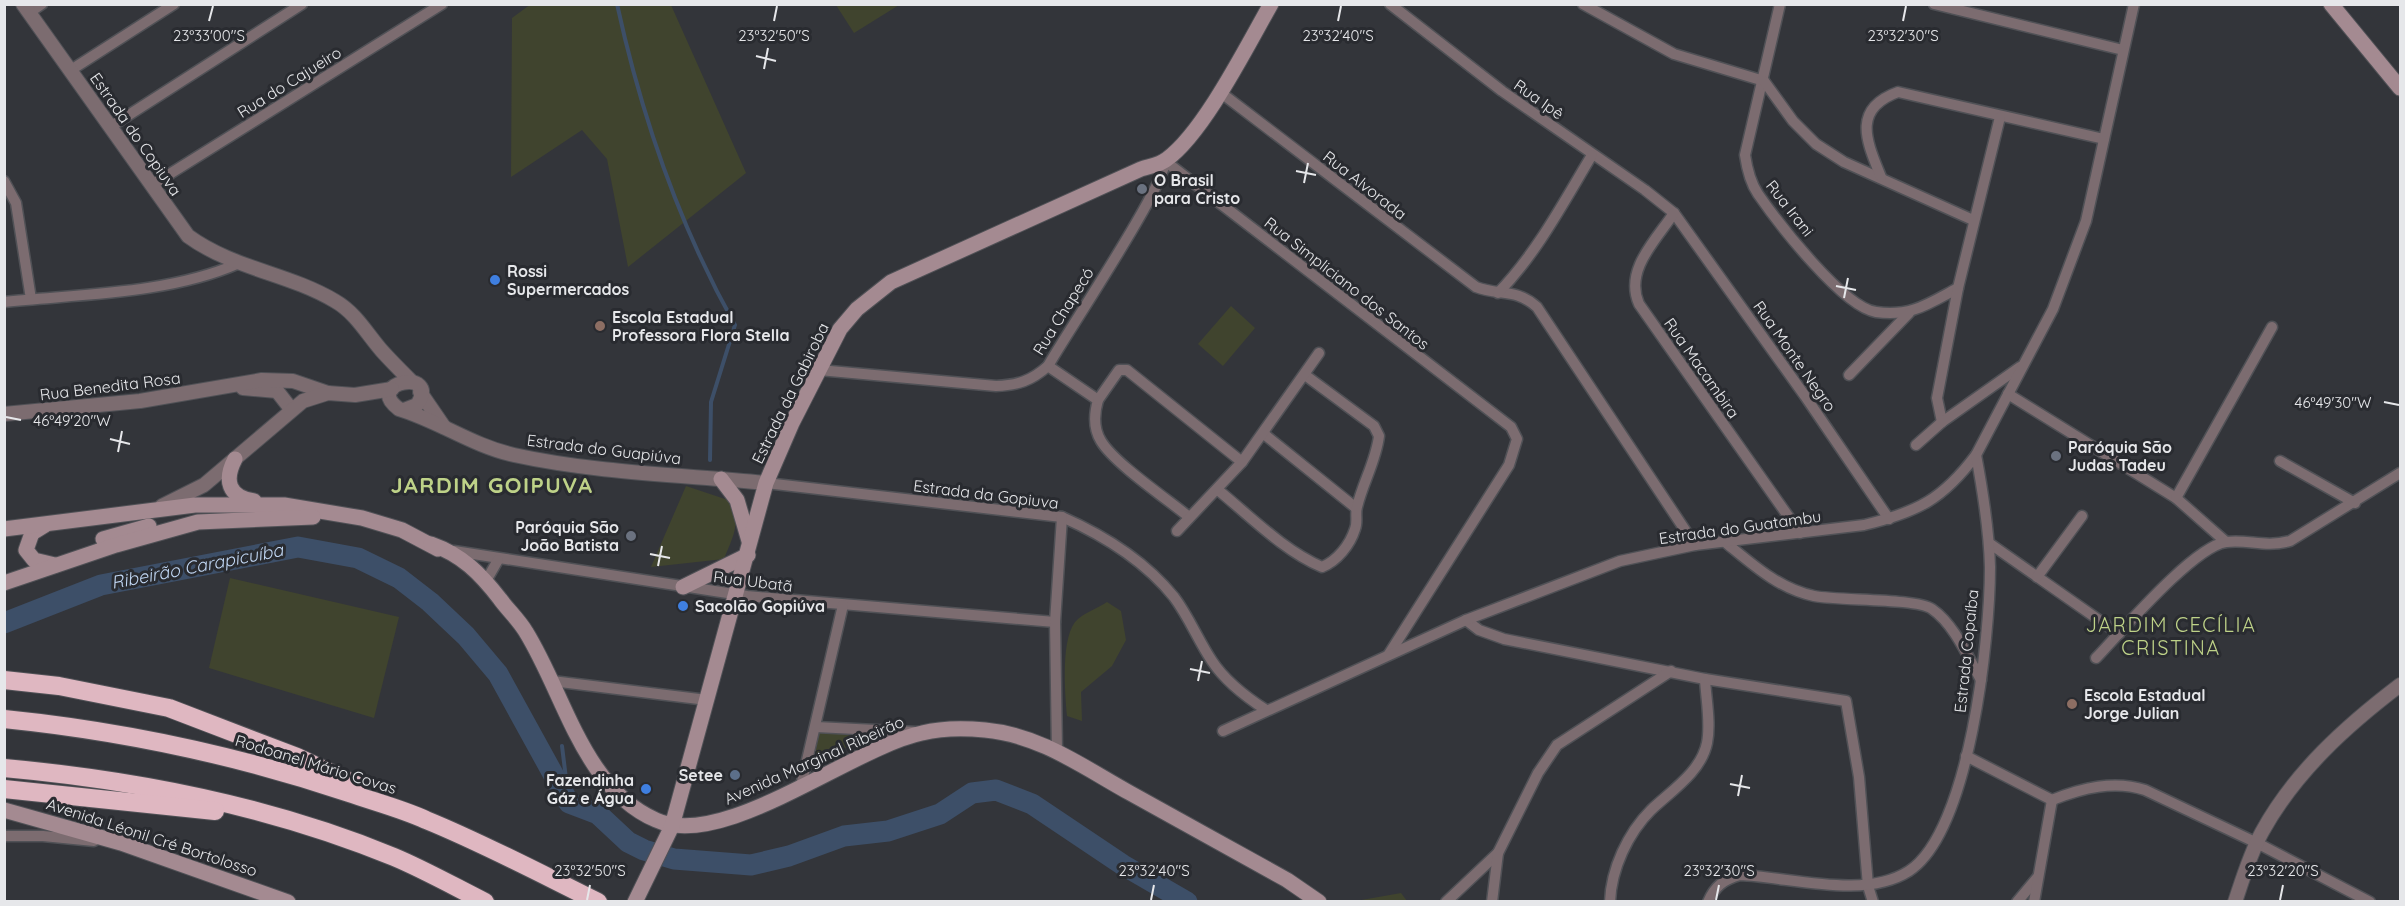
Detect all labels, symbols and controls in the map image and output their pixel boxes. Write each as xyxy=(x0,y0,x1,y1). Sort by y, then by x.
text: 23°33'00"S xyxy=(173,26,245,45)
text: 23°32'50"S xyxy=(738,26,810,45)
text: 23°32'40"S xyxy=(1302,26,1374,45)
text: 23°32'30"S xyxy=(1867,26,1939,45)
street label: Rua do Cajueiro xyxy=(233,42,345,122)
street label: Estrada do Copiuva xyxy=(86,69,186,199)
street label: Rua Ipê xyxy=(1510,75,1568,123)
street label: Rua Alvorada xyxy=(1319,146,1411,224)
place label: O Brasil para Cristo xyxy=(1154,170,1240,208)
street label: Rua Irani xyxy=(1762,176,1818,240)
marker: O Brasil para Cristo xyxy=(1135,182,1149,196)
street label: Rua Simpliciano dos Santos xyxy=(1261,212,1433,354)
place label: Rossi Supermercados xyxy=(507,261,630,299)
street label: Rua Chapecó xyxy=(1028,263,1098,359)
marker: Rossi Supermercados xyxy=(488,273,502,287)
street label: Rua Monte Negro xyxy=(1749,297,1841,415)
place label: Escola Estadual Professora Flora Stella xyxy=(612,307,789,345)
street label: Rua Macambira xyxy=(1660,314,1744,422)
marker: Escola Estadual Professora Flora Stella xyxy=(593,319,607,333)
street label: Estrada da Gabiroba xyxy=(747,319,833,467)
street label: Rua Benedita Rosa xyxy=(38,367,182,405)
text: 46°49'30"W xyxy=(2295,393,2372,412)
text: 46°49'20"W xyxy=(33,411,111,430)
street label: Estrada do Guapiúva xyxy=(526,430,682,468)
place label: Paróquia São Judas Tadeu xyxy=(2068,437,2172,475)
marker: Paróquia São Judas Tadeu xyxy=(2049,449,2063,463)
district label: JARDIM GOIPUVA xyxy=(390,471,594,499)
street label: Estrada da Gopiuva xyxy=(912,475,1060,513)
street label: Estrada do Guatambu xyxy=(1658,506,1822,548)
place label: Paróquia São João Batista xyxy=(515,517,619,555)
marker: Paróquia São João Batista xyxy=(624,529,638,543)
water label: Ribeirão Carapicuíba xyxy=(109,538,286,594)
street label: Rua Ubatã xyxy=(712,566,794,596)
street label: Estrada Copaíba xyxy=(1950,588,1982,714)
place label: Sacolão Gopiúva xyxy=(695,596,825,616)
marker: Sacolão Gopiúva xyxy=(676,599,690,613)
district label: JARDIM CECÍLIA CRISTINA xyxy=(2086,612,2256,660)
place label: Escola Estadual Jorge Julian xyxy=(2084,685,2206,723)
marker: Escola Estadual Jorge Julian xyxy=(2065,697,2079,711)
street label: Avenida Marginal Ribeirão xyxy=(721,711,907,809)
street label: Rodoanel Mário Covas xyxy=(233,730,399,798)
place label: Setee xyxy=(679,765,723,785)
marker: Setee xyxy=(728,768,742,782)
place label: Fazendinha Gáz e Água xyxy=(546,770,634,808)
marker: Fazendinha Gáz e Água xyxy=(639,782,653,796)
street label: Avenida Léonil Cré Bortolosso xyxy=(44,793,260,881)
text: 23°32'50"S xyxy=(554,861,626,880)
text: 23°32'40"S xyxy=(1118,861,1190,880)
text: 23°32'30"S xyxy=(1683,861,1755,880)
text: 23°32'20"S xyxy=(2247,861,2319,880)

